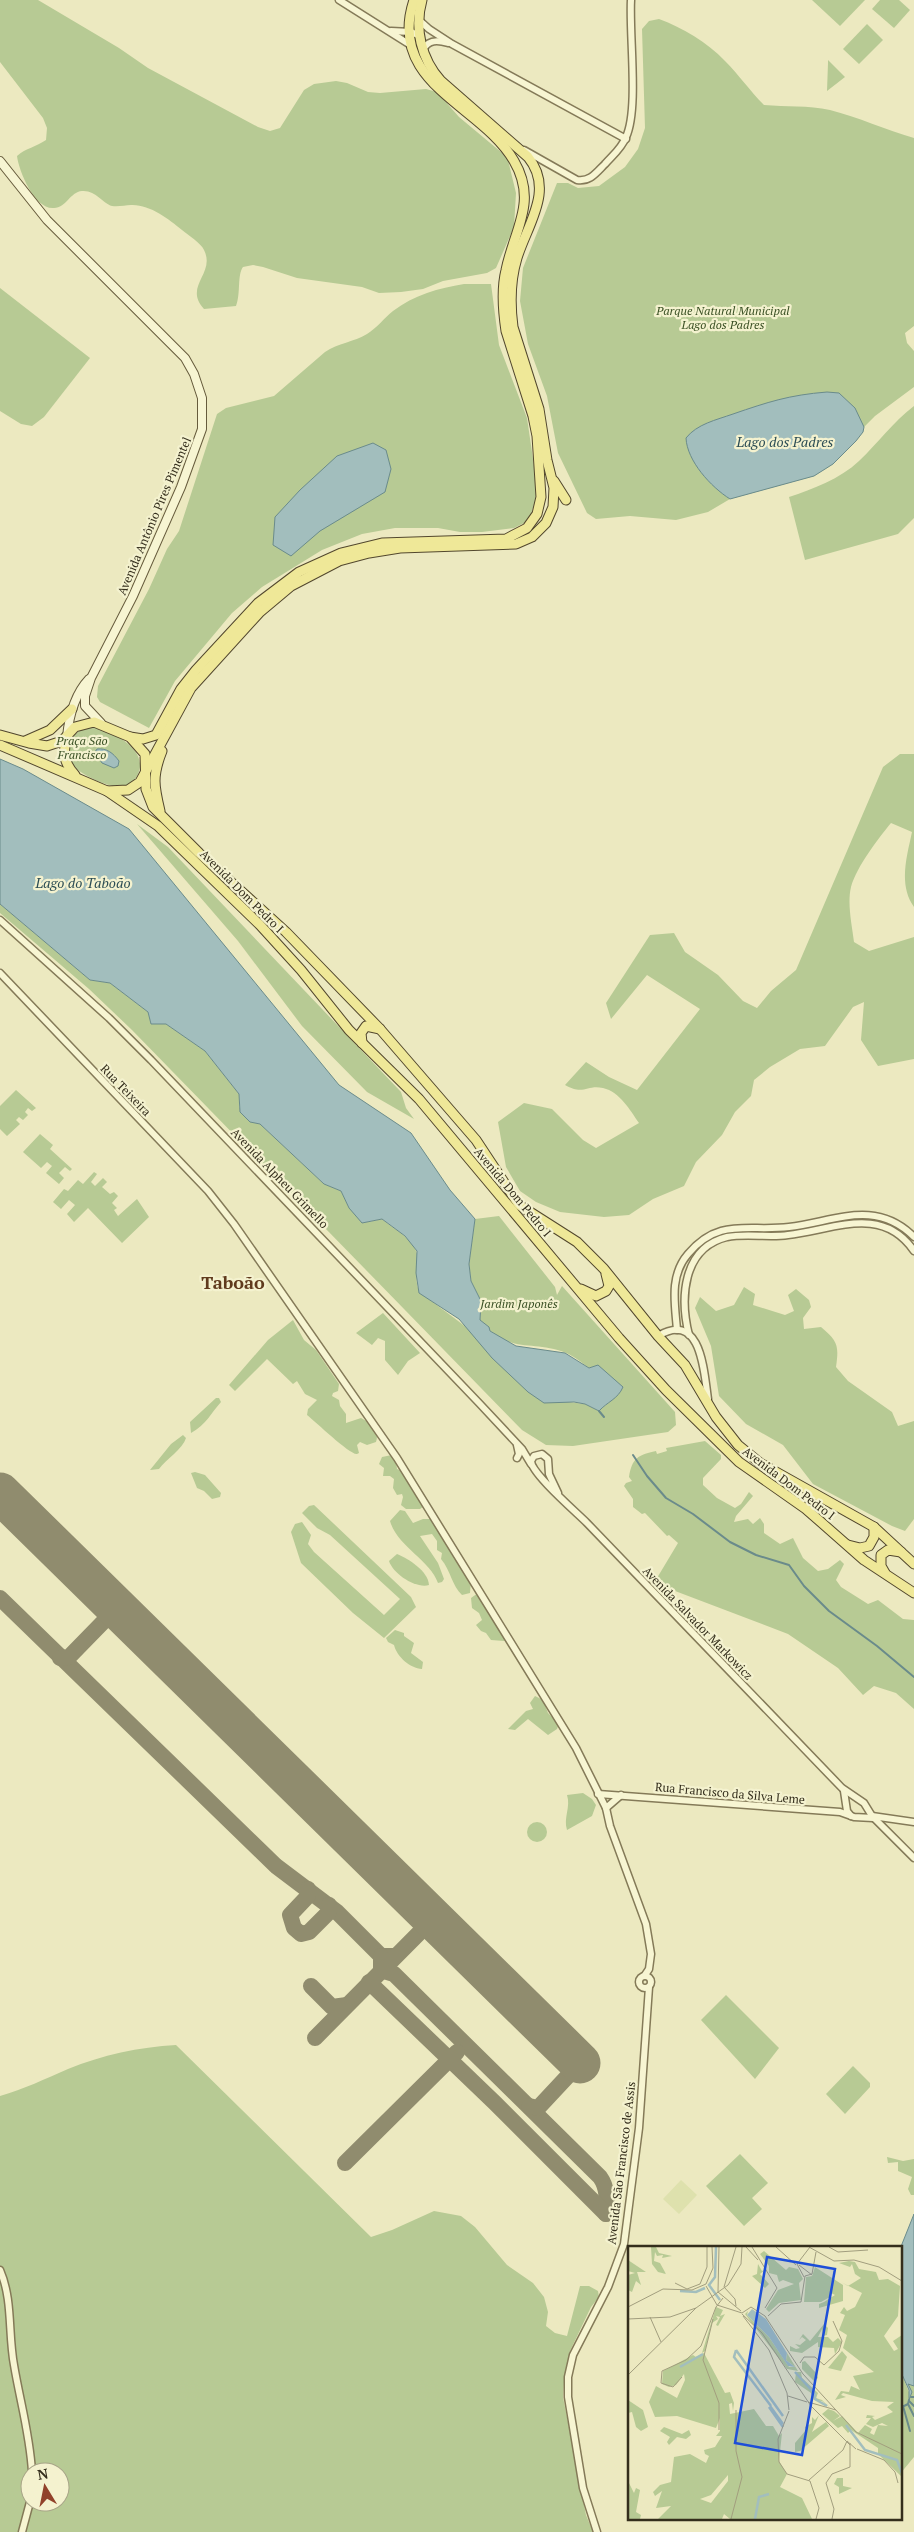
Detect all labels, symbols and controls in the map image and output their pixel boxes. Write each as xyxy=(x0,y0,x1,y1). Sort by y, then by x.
park label: Parque Natural Municipal Lago dos Padres xyxy=(655,303,790,332)
water label: Lago dos Padres xyxy=(736,432,834,451)
street label: Avenida Antônio Pires Pimentel xyxy=(114,434,194,597)
park label: Praça São Francisco xyxy=(55,733,108,762)
street label: Avenida Dom Pedro I xyxy=(197,846,287,936)
water label: Lago do Taboão xyxy=(34,873,131,892)
street label: Rua Teixeira xyxy=(98,1061,154,1119)
street label: Avenida Alpheu Grimello xyxy=(228,1125,332,1232)
street label: Avenida Dom Pedro I xyxy=(471,1144,555,1240)
district label: Taboão xyxy=(201,1270,265,1294)
park label: Jardim Japonês xyxy=(479,1296,558,1311)
street label: Avenida Dom Pedro I xyxy=(740,1443,838,1523)
street label: Avenida Salvador Markowicz xyxy=(640,1563,756,1683)
street label: Rua Francisco da Silva Leme xyxy=(654,1779,806,1807)
street label: Avenida São Francisco de Assis xyxy=(604,2081,638,2245)
inset map xyxy=(628,2246,902,2520)
north arrow xyxy=(20,2462,70,2512)
text: N xyxy=(36,2463,50,2484)

